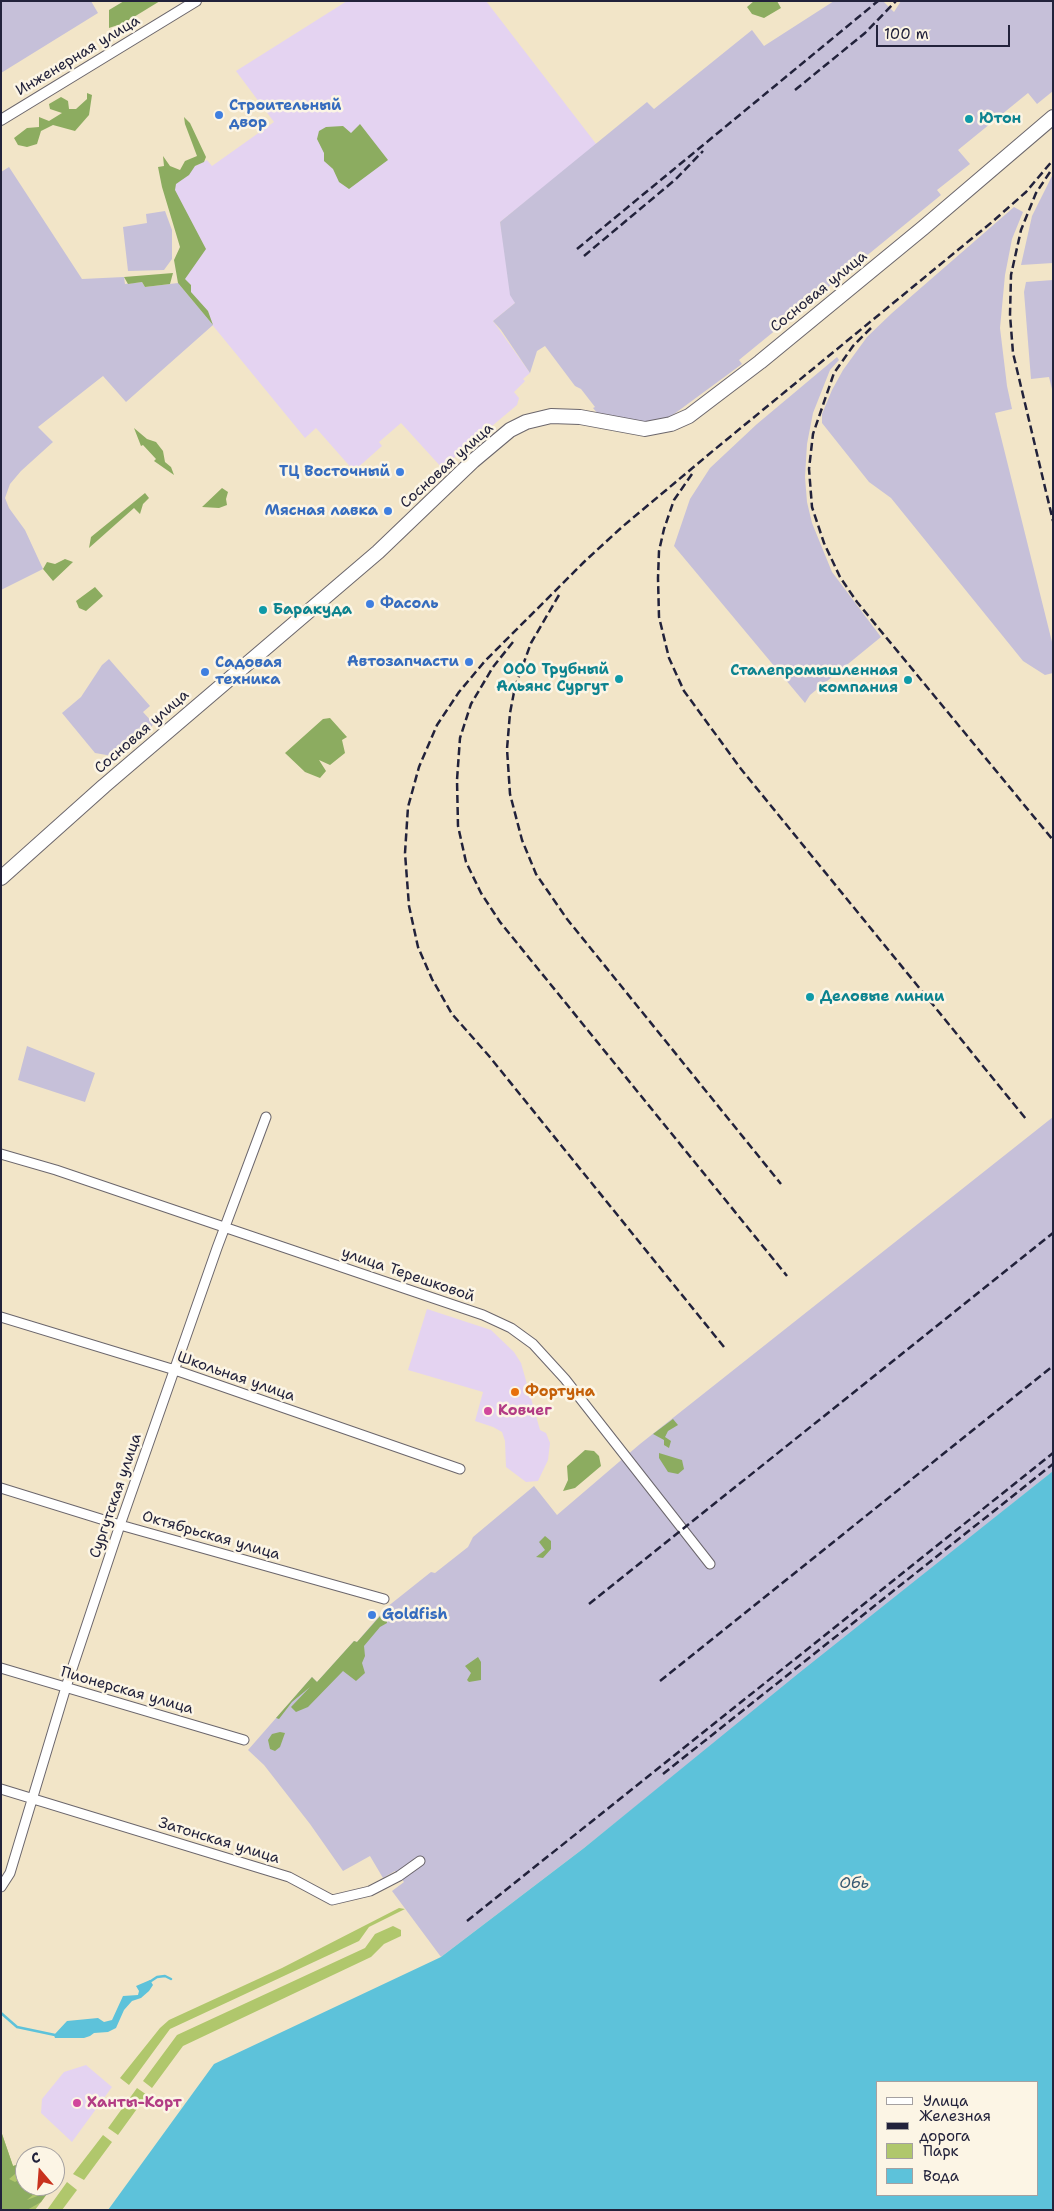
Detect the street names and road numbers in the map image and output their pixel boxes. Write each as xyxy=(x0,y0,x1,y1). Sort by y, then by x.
street label: Инженерная улица xyxy=(13,12,143,100)
street label: Сосновая улица xyxy=(767,248,871,336)
street label: Сосновая улица xyxy=(397,420,497,512)
street label: Сосновая улица xyxy=(91,686,193,778)
street label: улица Терешковой xyxy=(339,1244,477,1306)
street label: Школьная улица xyxy=(175,1348,297,1406)
street label: Сургутская улица xyxy=(86,1431,146,1561)
street label: Октябрьская улица xyxy=(140,1508,282,1564)
street label: Пионерская улица xyxy=(59,1663,195,1719)
street label: Затонская улица xyxy=(156,1814,282,1868)

